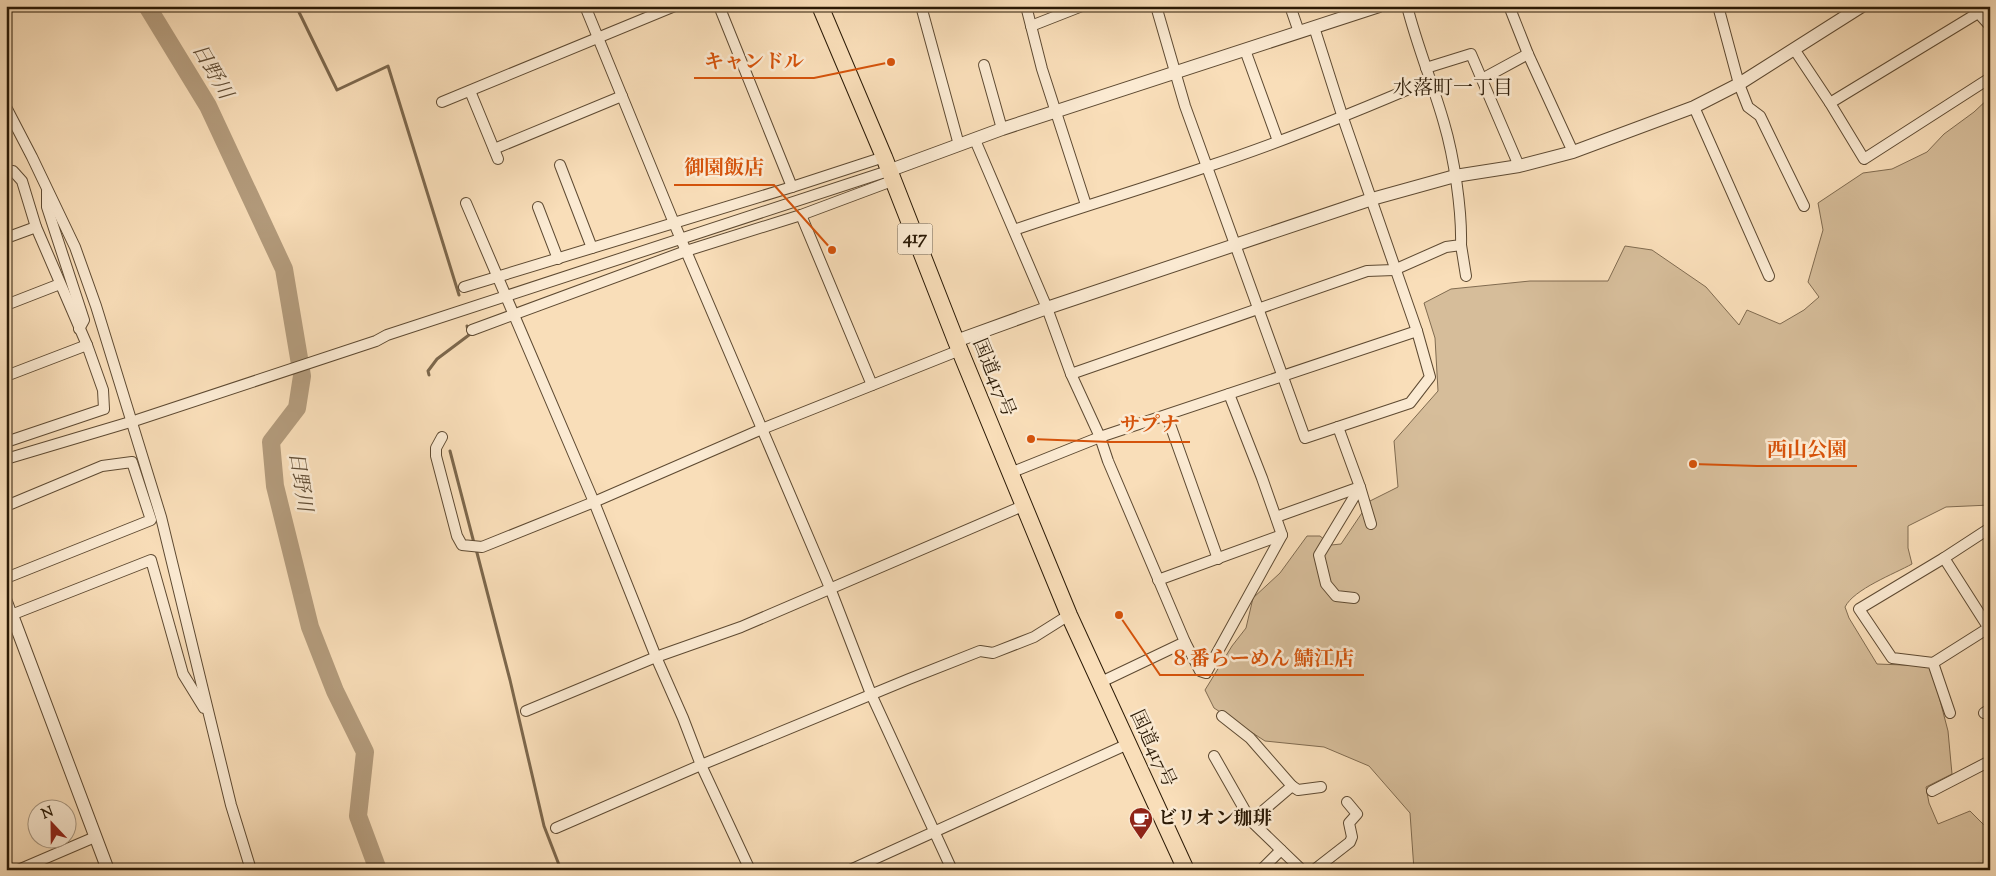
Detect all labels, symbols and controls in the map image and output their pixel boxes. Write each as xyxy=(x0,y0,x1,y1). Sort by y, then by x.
water label: 日野川 xyxy=(183,39,240,107)
callout: キャンドル xyxy=(694,43,814,78)
text: キャンドル xyxy=(704,49,804,78)
district label: 水落町一丁目 xyxy=(1393,75,1513,104)
callout: 御園飯店 xyxy=(674,150,774,185)
text: 御園飯店 xyxy=(684,155,764,184)
road number: 417 xyxy=(898,223,932,254)
street label: 国道417号 xyxy=(965,335,1021,421)
callout: サプナ xyxy=(1110,407,1190,442)
text: サプナ xyxy=(1120,412,1180,441)
callout: 西山公園 xyxy=(1757,431,1857,466)
text: 西山公園 xyxy=(1767,437,1847,466)
water label: 日野川 xyxy=(280,450,318,516)
callout: ８番らーめん 鯖江店 xyxy=(1160,640,1364,675)
text: ８番らーめん 鯖江店 xyxy=(1170,646,1354,675)
street label: 国道417号 xyxy=(1122,706,1182,792)
north arrow xyxy=(28,798,78,848)
text: N xyxy=(39,802,57,825)
cafe icon: ビリオン珈琲 xyxy=(1128,806,1154,840)
place label: ビリオン珈琲 xyxy=(1158,806,1272,833)

